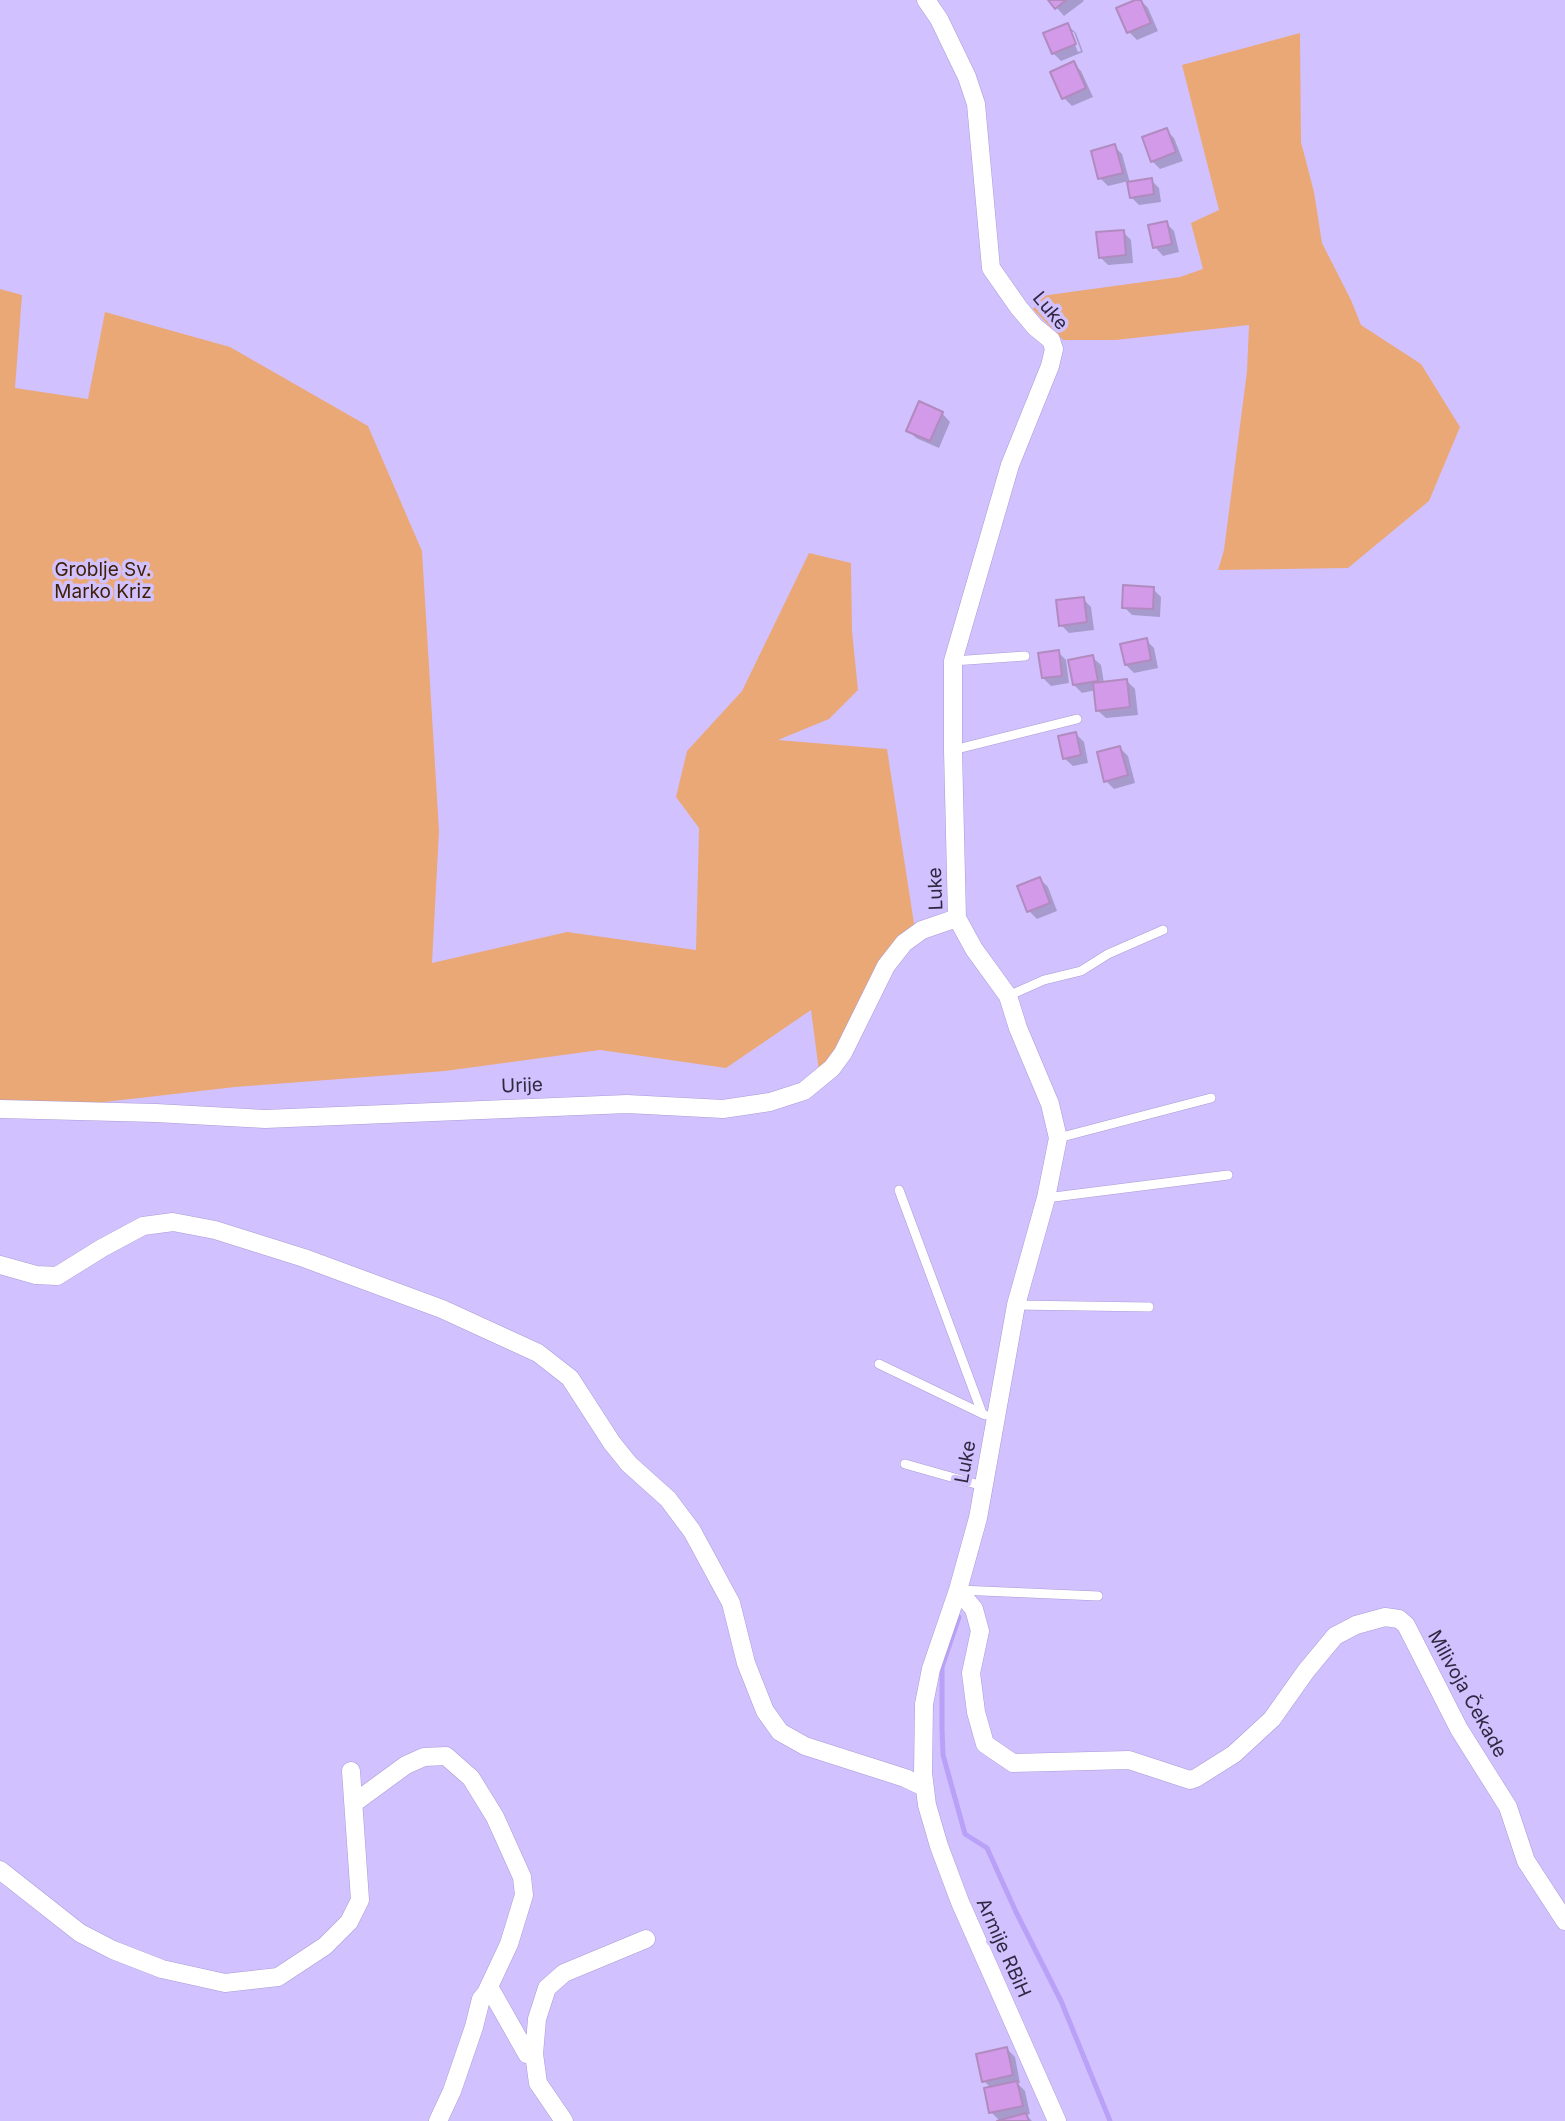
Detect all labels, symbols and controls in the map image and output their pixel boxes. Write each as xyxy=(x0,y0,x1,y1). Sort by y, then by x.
street label: Luke xyxy=(1027,287,1073,335)
park label: Groblje Sv. Marko Kriz xyxy=(54,559,152,603)
street label: Luke xyxy=(924,867,948,911)
street label: Urije xyxy=(501,1074,543,1098)
street label: Luke xyxy=(951,1439,981,1485)
street label: Milivoja Čekade xyxy=(1423,1626,1511,1762)
street label: Armije RBiH xyxy=(971,1895,1035,2001)

